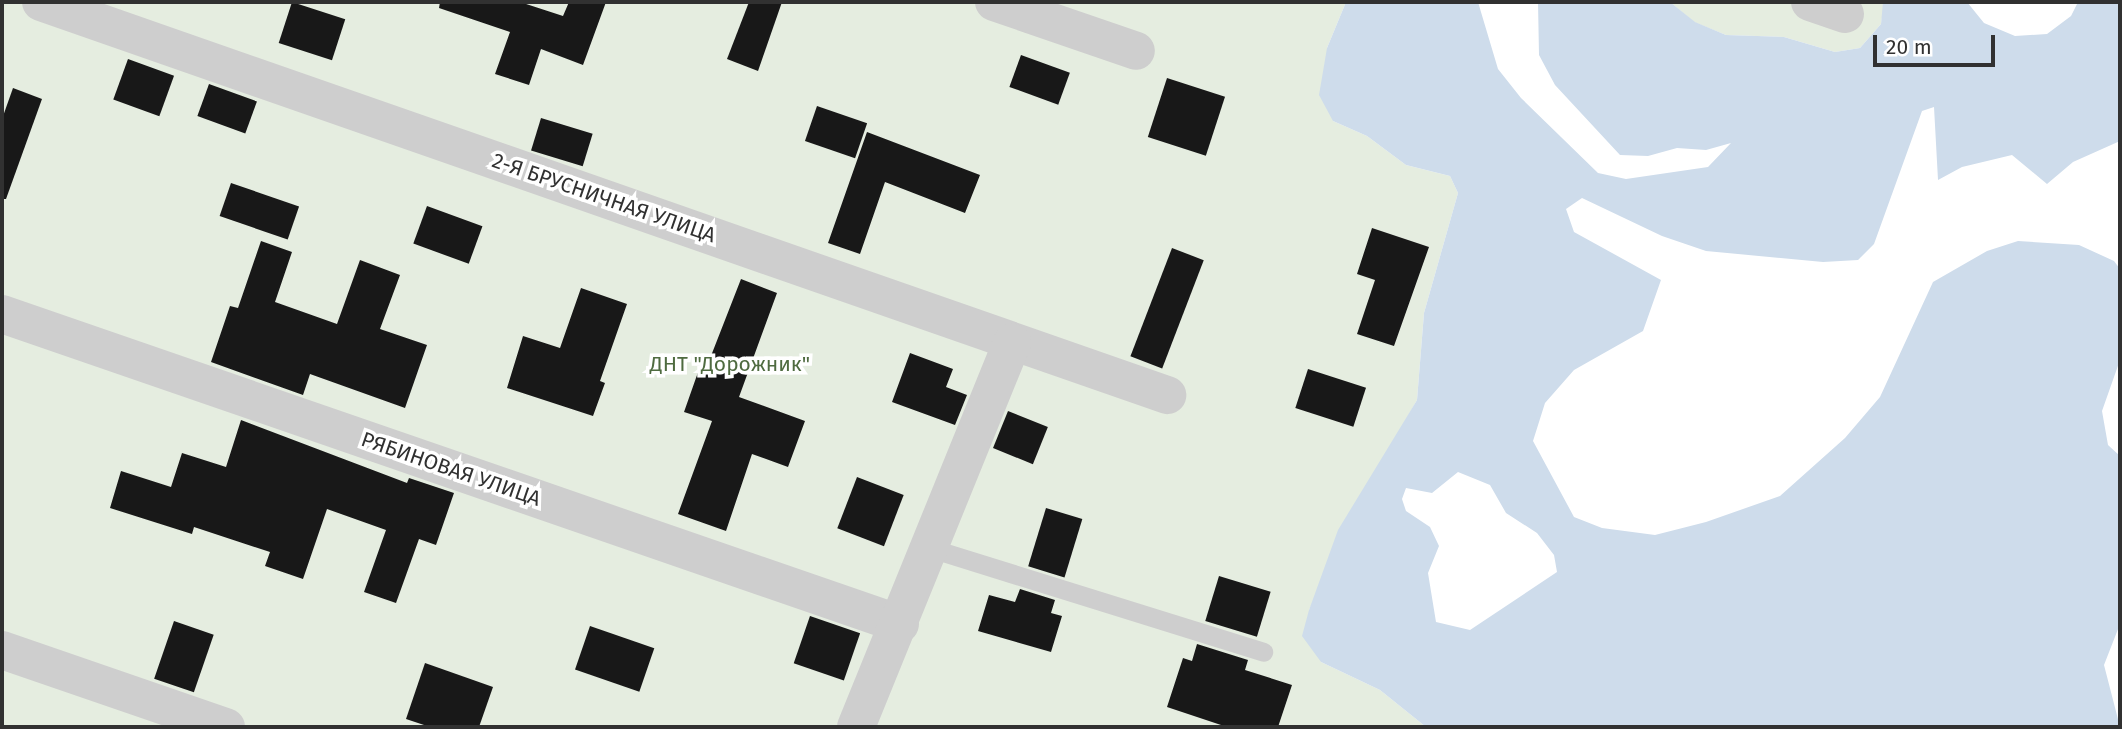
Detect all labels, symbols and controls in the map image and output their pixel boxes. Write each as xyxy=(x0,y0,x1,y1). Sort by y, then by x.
scale bar xyxy=(1877,21,2000,65)
text: 20 m xyxy=(1886,34,1932,60)
street label: 2-Я БРУСНИЧНАЯ УЛИЦА xyxy=(489,148,719,248)
park label: ДНТ "Дорожник" xyxy=(650,351,810,377)
street label: РЯБИНОВАЯ УЛИЦА xyxy=(358,426,544,512)

